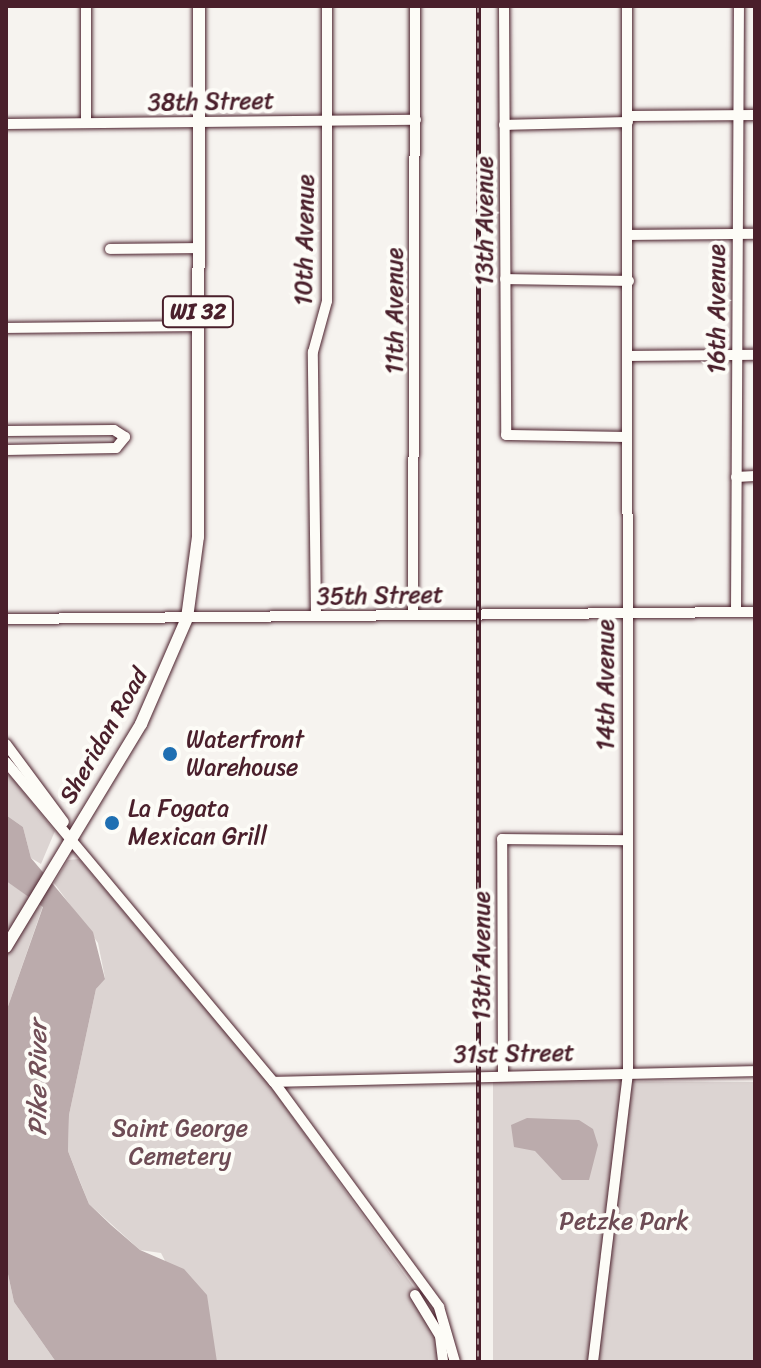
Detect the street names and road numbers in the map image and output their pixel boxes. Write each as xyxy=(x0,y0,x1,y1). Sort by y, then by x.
street label: 38th Street xyxy=(147,86,275,118)
street label: 13th Avenue xyxy=(471,156,499,286)
street label: 10th Avenue xyxy=(289,174,321,306)
street label: 16th Avenue xyxy=(703,244,731,374)
street label: 11th Avenue xyxy=(381,248,409,374)
road number: WI 32 xyxy=(160,294,236,330)
street label: 35th Street xyxy=(316,580,444,612)
street label: 14th Avenue xyxy=(592,619,620,751)
street label: Sheridan Road xyxy=(54,663,154,809)
street label: 13th Avenue xyxy=(468,891,496,1021)
street label: 31st Street xyxy=(453,1039,575,1069)

